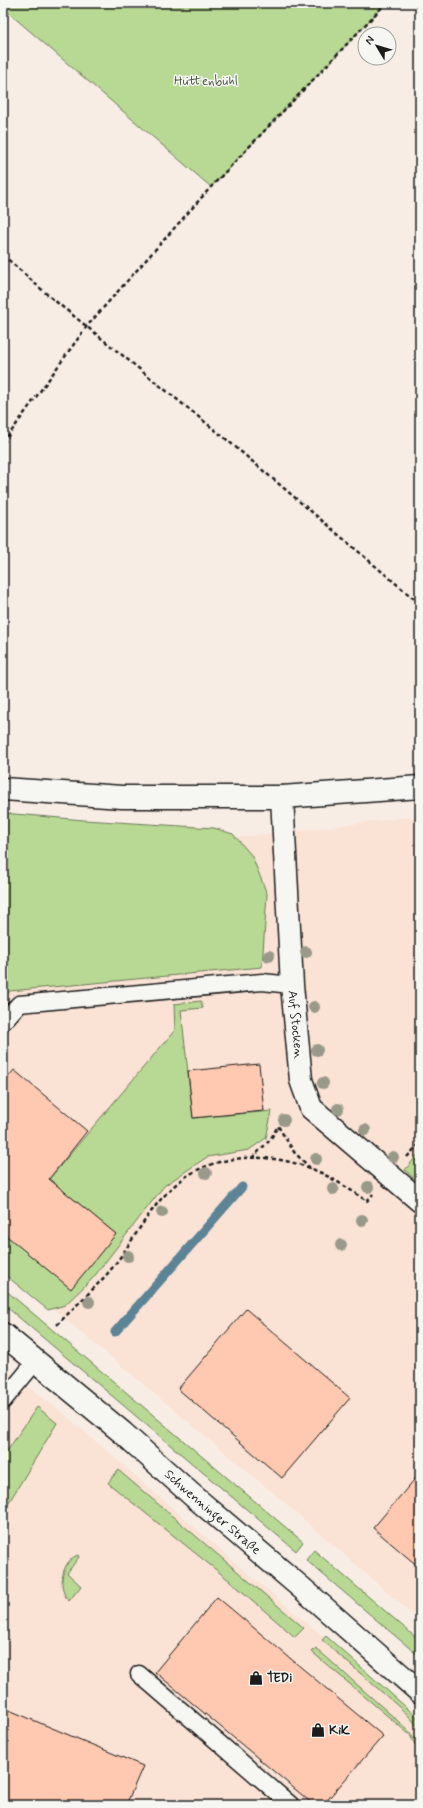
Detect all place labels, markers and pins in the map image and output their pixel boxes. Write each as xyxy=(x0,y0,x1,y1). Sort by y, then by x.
shop icon: TEDi xyxy=(248,1670,264,1686)
place label: TEDi xyxy=(267,1670,292,1687)
shop icon: KiK xyxy=(310,1722,326,1738)
place label: KiK xyxy=(329,1722,350,1739)

